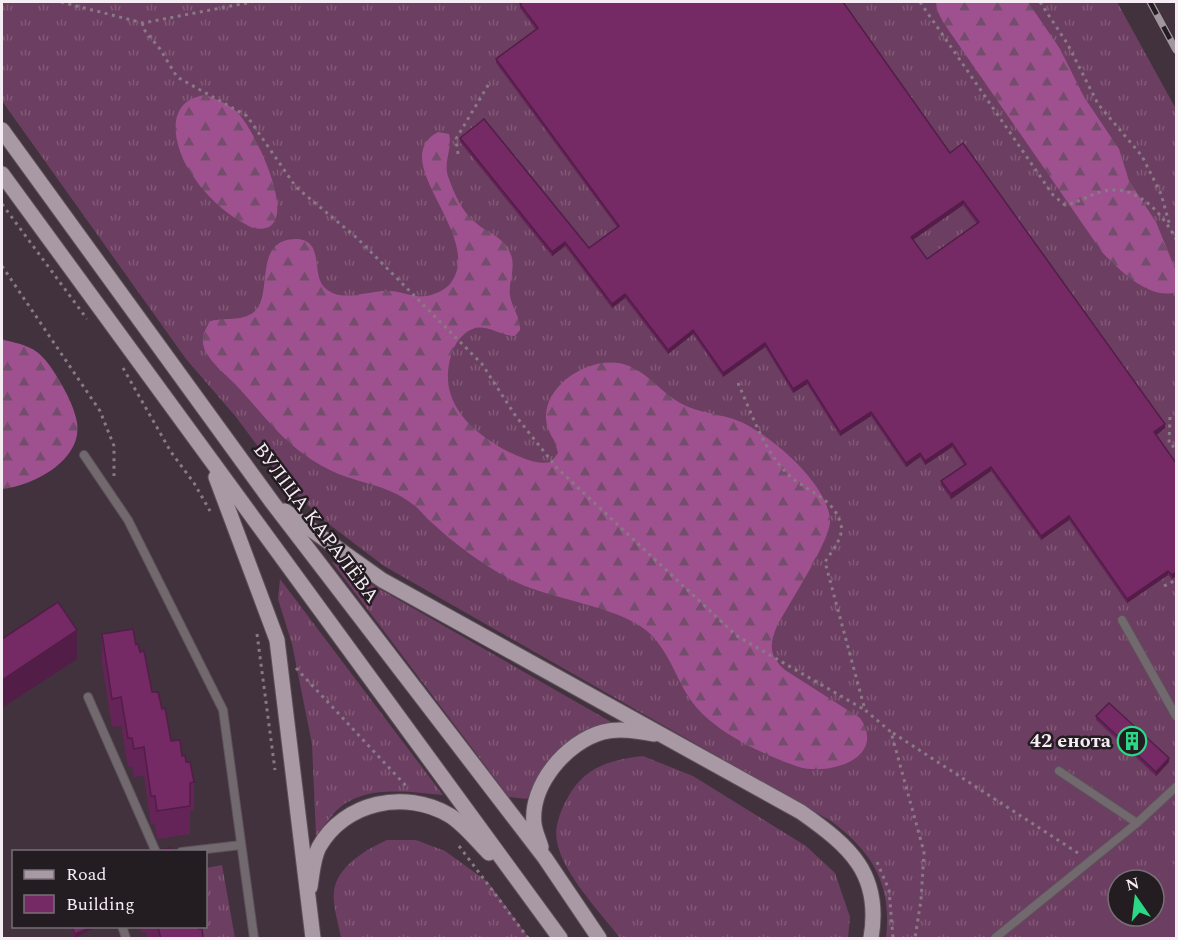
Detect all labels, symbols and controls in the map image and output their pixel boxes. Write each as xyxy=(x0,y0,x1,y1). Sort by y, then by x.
street label: ВУЛІЦА КАРАЛЁВА xyxy=(246,436,386,610)
building icon: 42 енота xyxy=(1116,725,1148,757)
place label: 42 енота xyxy=(1030,726,1112,756)
legend xyxy=(12,850,207,928)
text: Road xyxy=(66,861,107,888)
north arrow xyxy=(1106,868,1166,928)
text: N xyxy=(1123,871,1142,898)
text: Building xyxy=(66,891,135,918)

